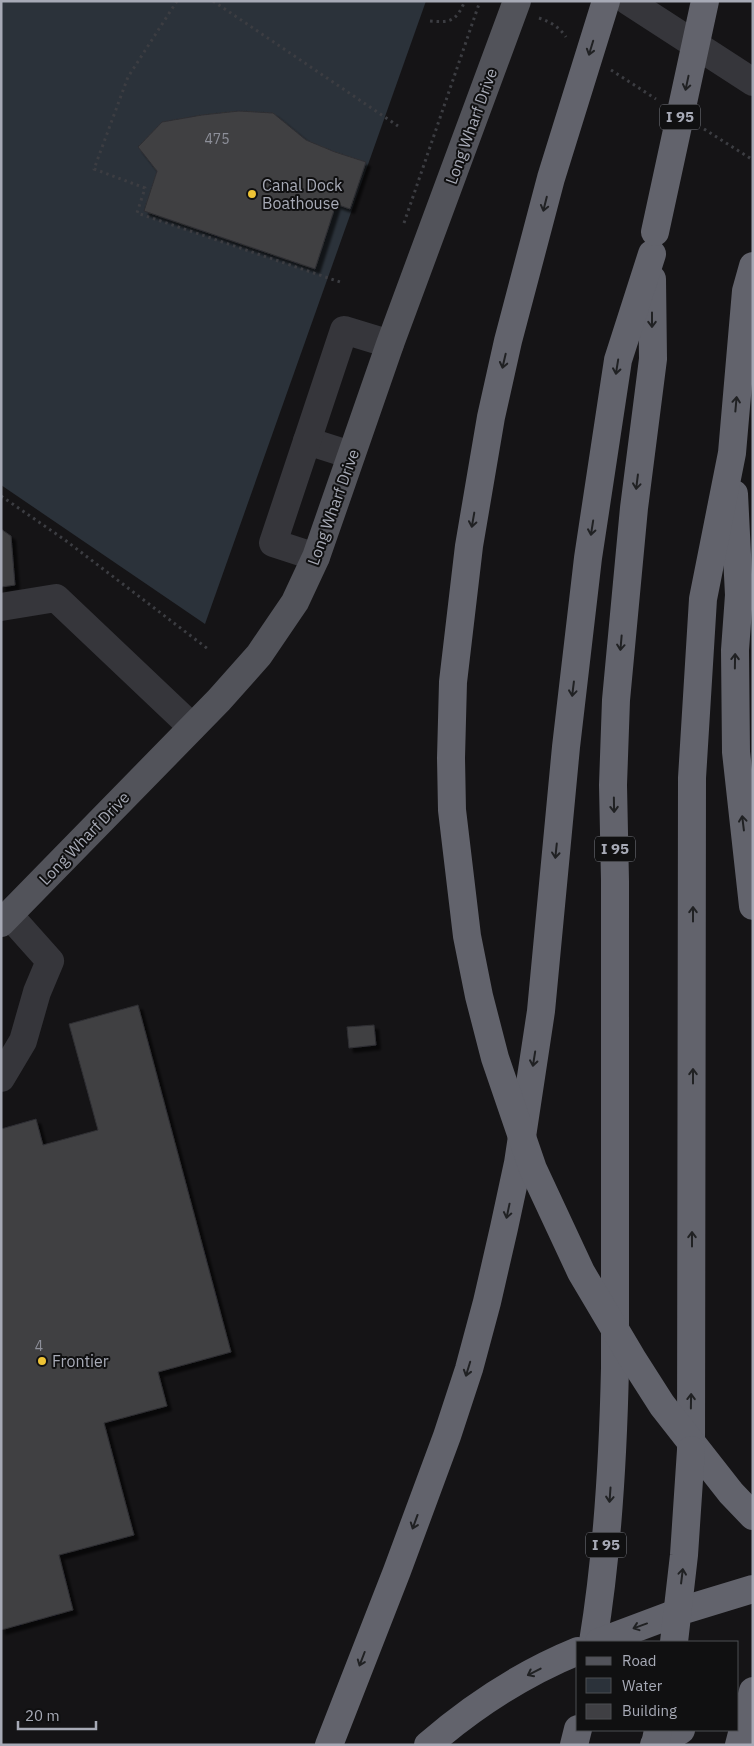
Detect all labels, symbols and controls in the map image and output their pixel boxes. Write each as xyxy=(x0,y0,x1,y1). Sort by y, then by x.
one-way arrow xyxy=(586,39,596,55)
street label: Long Wharf Drive xyxy=(441,65,501,187)
one-way arrow xyxy=(682,75,692,91)
road number: I 95 xyxy=(660,104,700,130)
house number: 475 xyxy=(204,130,230,148)
place label: Canal Dock Boathouse xyxy=(262,175,343,213)
marker: Canal Dock Boathouse xyxy=(246,188,258,200)
one-way arrow xyxy=(540,195,549,211)
one-way arrow xyxy=(647,312,657,328)
one-way arrow xyxy=(499,352,508,368)
one-way arrow xyxy=(611,359,621,375)
one-way arrow xyxy=(731,397,741,413)
street label: Long Wharf Drive xyxy=(303,446,363,568)
one-way arrow xyxy=(632,473,642,489)
one-way arrow xyxy=(468,512,478,528)
one-way arrow xyxy=(587,519,597,535)
one-way arrow xyxy=(616,635,626,651)
one-way arrow xyxy=(730,653,740,670)
one-way arrow xyxy=(568,681,578,697)
street label: Long Wharf Drive xyxy=(34,787,134,889)
one-way arrow xyxy=(609,797,619,813)
one-way arrow xyxy=(738,816,748,832)
road number: I 95 xyxy=(595,836,635,862)
one-way arrow xyxy=(551,842,561,858)
one-way arrow xyxy=(688,906,698,922)
one-way arrow xyxy=(529,1051,539,1067)
one-way arrow xyxy=(688,1069,698,1085)
one-way arrow xyxy=(503,1203,512,1219)
one-way arrow xyxy=(687,1231,697,1248)
house number: 4 xyxy=(35,1337,43,1355)
place label: Frontier xyxy=(52,1351,109,1371)
marker: Frontier xyxy=(36,1355,48,1367)
one-way arrow xyxy=(463,1360,473,1376)
one-way arrow xyxy=(687,1394,696,1410)
one-way arrow xyxy=(605,1487,614,1503)
one-way arrow xyxy=(410,1514,419,1529)
road number: I 95 xyxy=(586,1532,626,1558)
one-way arrow xyxy=(677,1569,687,1585)
one-way arrow xyxy=(633,1622,648,1631)
legend xyxy=(576,1641,739,1731)
one-way arrow xyxy=(357,1651,366,1666)
text: Road xyxy=(622,1651,657,1670)
one-way arrow xyxy=(527,1668,542,1678)
text: Water xyxy=(622,1676,663,1695)
scale bar xyxy=(18,1698,95,1730)
text: Building xyxy=(622,1701,677,1720)
text: 20 m xyxy=(25,1706,60,1725)

